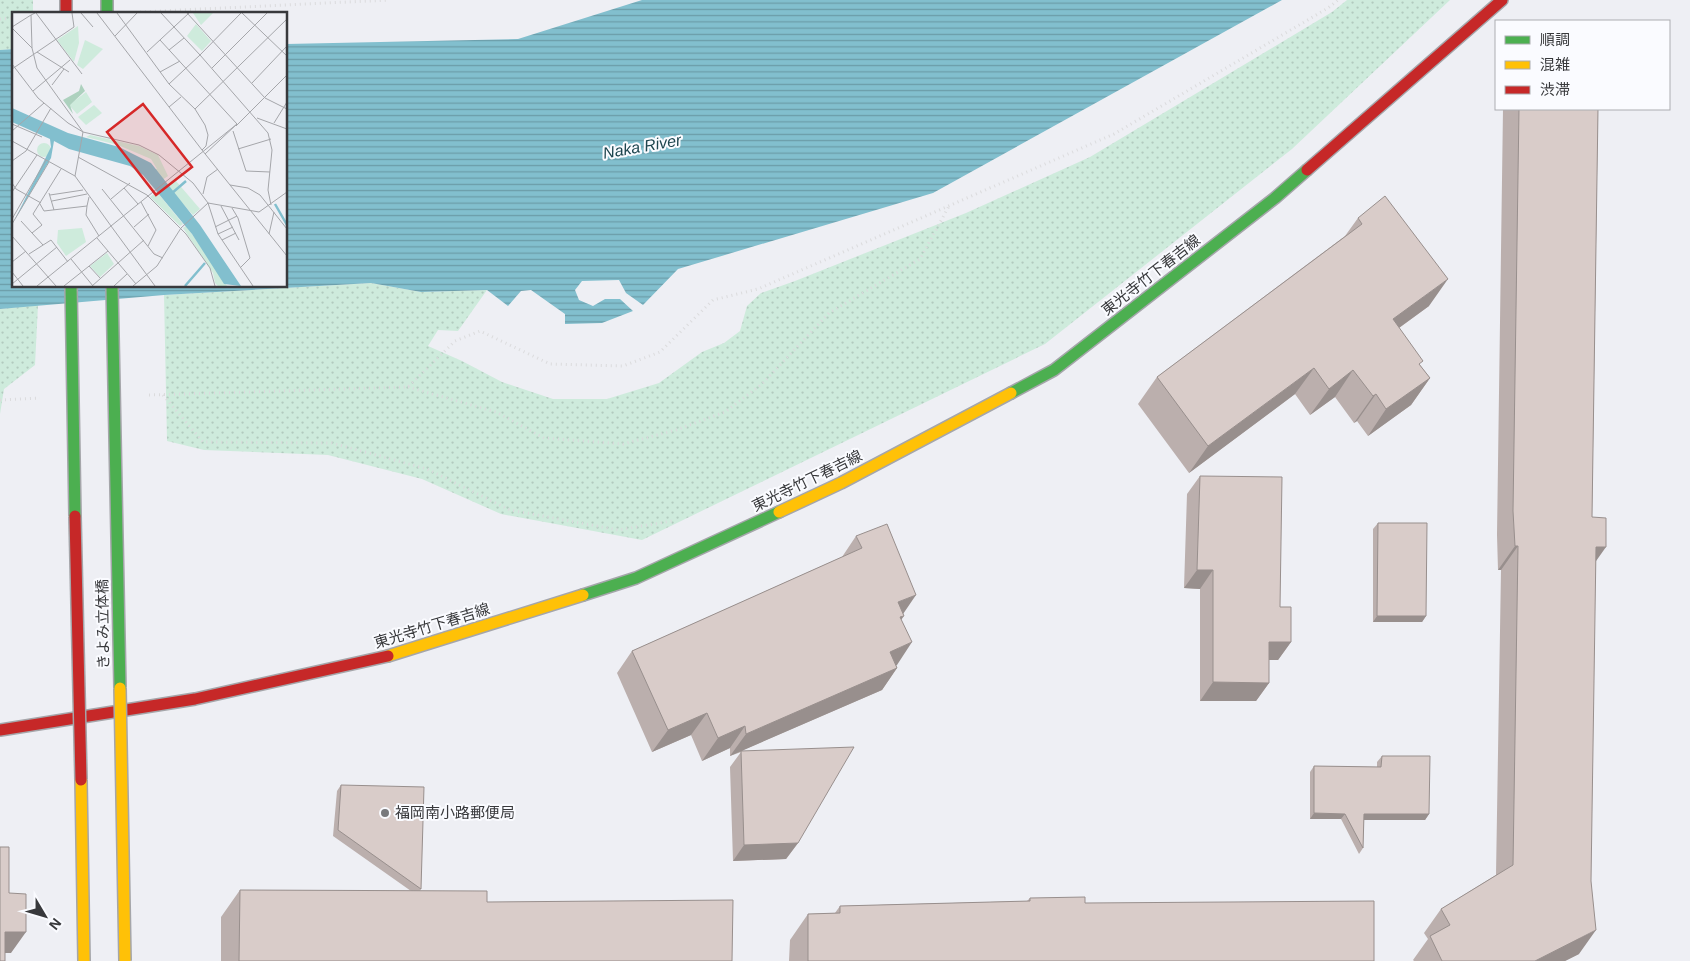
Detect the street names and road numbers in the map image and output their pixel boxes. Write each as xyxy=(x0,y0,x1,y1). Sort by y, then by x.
street label: 東光寺竹下春吉線 xyxy=(1098,231,1203,318)
street label: 東光寺竹下春吉線 xyxy=(749,447,864,514)
street label: きよみ立体橋 xyxy=(93,579,112,669)
street label: 東光寺竹下春吉線 xyxy=(372,600,492,651)

